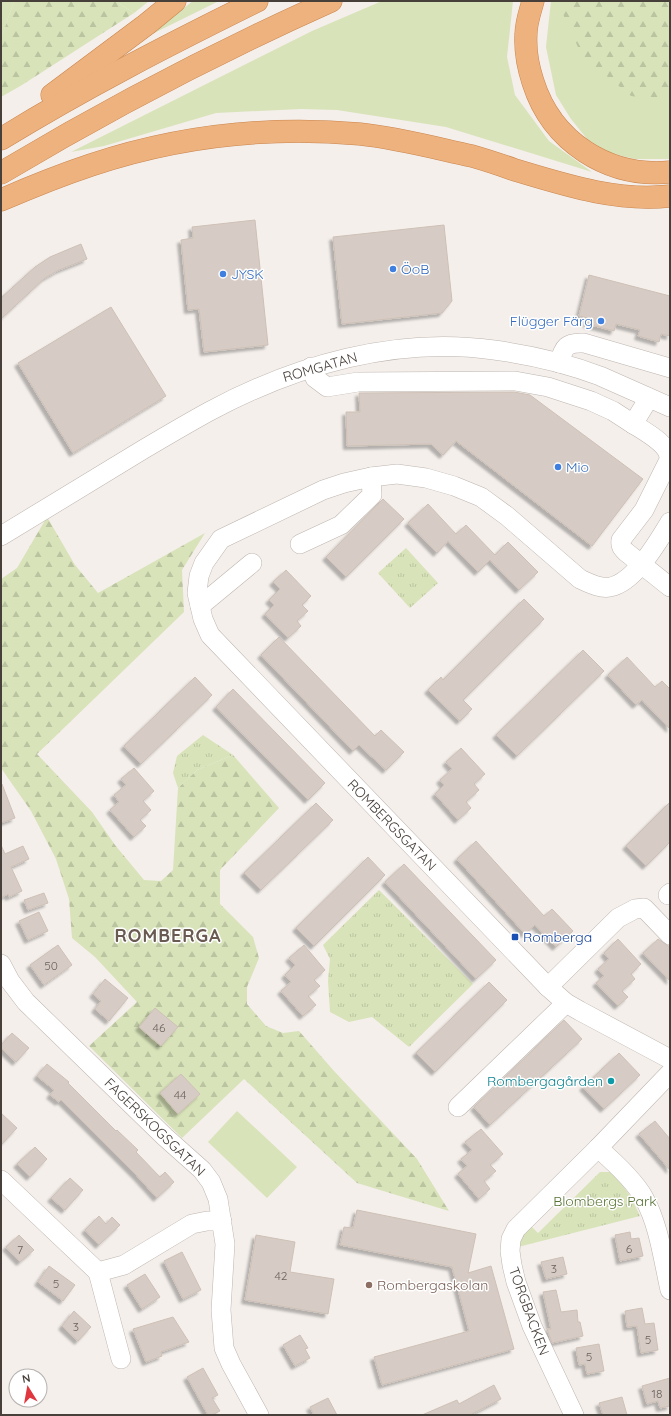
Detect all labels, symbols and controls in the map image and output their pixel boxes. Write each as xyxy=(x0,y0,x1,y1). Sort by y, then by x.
place label: ÖoB xyxy=(401,260,429,278)
marker: ÖoB xyxy=(388,264,398,274)
place label: JYSK xyxy=(231,265,264,283)
marker: JYSK xyxy=(218,269,228,279)
place label: Flügger Färg xyxy=(510,312,593,330)
marker: Flügger Färg xyxy=(596,316,606,326)
street label: ROMGATAN xyxy=(281,348,359,386)
place label: Mio xyxy=(566,458,589,476)
marker: Mio xyxy=(553,462,563,472)
street label: ROMBERGSGATAN xyxy=(344,775,440,875)
district label: ROMBERGA xyxy=(115,924,221,947)
place label: Romberga xyxy=(523,928,592,946)
marker: Romberga xyxy=(510,932,520,942)
house number: 50 xyxy=(44,958,58,973)
house number: 46 xyxy=(153,1020,166,1035)
place label: Rombergagården xyxy=(487,1072,603,1090)
street label: FAGERSKOGSGATAN xyxy=(101,1074,209,1180)
marker: Rombergagården xyxy=(606,1076,616,1086)
house number: 44 xyxy=(174,1087,186,1102)
park label: Blombergs Park xyxy=(553,1192,657,1210)
house number: 6 xyxy=(626,1241,633,1256)
house number: 7 xyxy=(17,1242,23,1257)
house number: 3 xyxy=(551,1261,557,1276)
street label: TORGBACKEN xyxy=(505,1264,553,1358)
house number: 42 xyxy=(275,1268,288,1283)
house number: 5 xyxy=(53,1276,59,1291)
place label: Rombergaskolan xyxy=(377,1276,488,1294)
marker: Rombergaskolan xyxy=(364,1280,374,1290)
house number: 3 xyxy=(73,1319,79,1334)
house number: 5 xyxy=(645,1332,651,1347)
house number: 5 xyxy=(586,1349,592,1364)
north arrow xyxy=(8,1368,48,1408)
text: N xyxy=(21,1371,31,1386)
house number: 18 xyxy=(652,1386,662,1401)

